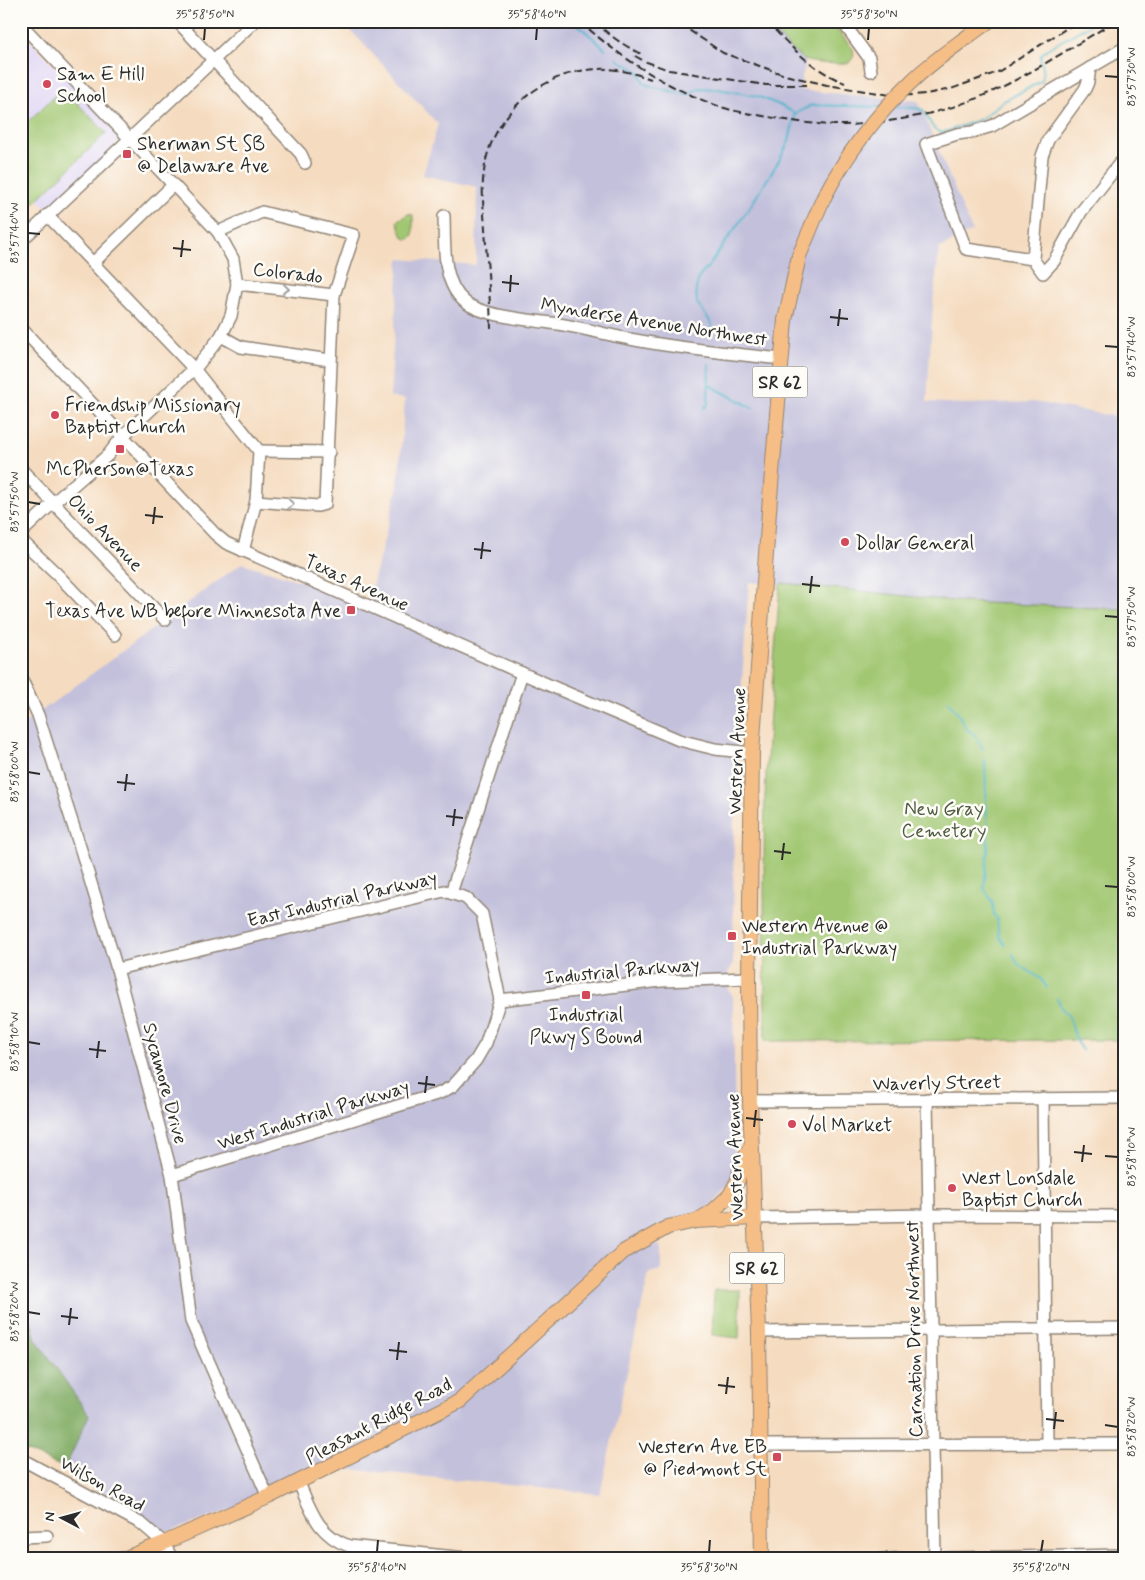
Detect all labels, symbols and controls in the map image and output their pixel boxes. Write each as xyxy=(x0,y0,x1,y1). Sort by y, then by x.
text: 35°58'50"N xyxy=(176,7,234,23)
text: 35°58'40"N xyxy=(508,7,566,23)
text: 35°58'30"N xyxy=(841,7,897,23)
text: 83°57'30"W xyxy=(1124,47,1140,107)
place label: Sam E Hill School xyxy=(57,62,145,109)
marker: Sam E Hill School xyxy=(41,78,53,90)
place label: Sherman St SB @ Delaware Ave xyxy=(137,132,269,179)
marker: Sherman St SB @ Delaware Ave xyxy=(121,148,133,160)
text: 83°57'40"W xyxy=(7,202,23,263)
street label: Colorado xyxy=(251,257,324,290)
one-way arrow xyxy=(282,283,290,294)
street label: Mynderse Avenue Northwest xyxy=(539,292,769,353)
text: 83°57'40"W xyxy=(1124,316,1140,377)
road number: SR 62 xyxy=(752,367,808,398)
place label: Friendship Missionary Baptist Church xyxy=(65,393,241,440)
marker: Friendship Missionary Baptist Church xyxy=(49,409,61,421)
marker: McPherson@Texas xyxy=(114,443,126,455)
place label: McPherson@Texas xyxy=(46,457,194,482)
text: 83°57'50"W xyxy=(7,471,23,533)
street label: Ohio Avenue xyxy=(62,489,148,577)
one-way arrow xyxy=(287,498,295,509)
place label: Dollar General xyxy=(855,531,975,556)
marker: Dollar General xyxy=(839,536,851,548)
street label: Texas Avenue xyxy=(300,549,413,618)
text: 83°57'50"W xyxy=(1124,586,1140,648)
place label: Texas Ave WB before Minnesota Ave xyxy=(45,599,341,627)
marker: Texas Ave WB before Minnesota Ave xyxy=(345,604,357,616)
street label: Western Avenue xyxy=(723,687,752,815)
text: 83°58'00"W xyxy=(7,741,23,803)
park label: New Gray Cemetery xyxy=(902,797,986,844)
text: 83°58'00"W xyxy=(1124,856,1140,918)
street label: East Industrial Parkway xyxy=(245,865,440,934)
place label: Western Avenue @ Industrial Parkway xyxy=(742,914,897,962)
marker: Western Avenue @ Industrial Parkway xyxy=(726,930,738,942)
street label: Industrial Parkway xyxy=(544,952,701,992)
marker: Industrial Pkwy S Bound xyxy=(580,989,592,1001)
place label: Industrial Pkwy S Bound xyxy=(530,1003,642,1051)
text: 83°58'10"W xyxy=(7,1012,23,1072)
street label: Sycamore Drive xyxy=(136,1020,193,1147)
street label: Waverly Street xyxy=(873,1070,1002,1097)
street label: West Industrial Parkway xyxy=(214,1074,413,1157)
street label: Western Avenue xyxy=(721,1093,750,1221)
place label: Vol Market xyxy=(802,1113,892,1138)
marker: Vol Market xyxy=(786,1118,798,1130)
text: 83°58'10"W xyxy=(1124,1127,1140,1187)
place label: West Lonsdale Baptist Church xyxy=(962,1166,1083,1213)
marker: West Lonsdale Baptist Church xyxy=(946,1182,958,1194)
street label: Carnation Drive Northwest xyxy=(900,1220,929,1438)
road number: SR 62 xyxy=(730,1252,784,1284)
text: 83°58'20"W xyxy=(7,1282,23,1342)
street label: Pleasant Ridge Road xyxy=(301,1372,458,1473)
text: 83°58'20"W xyxy=(1124,1397,1140,1457)
place label: Western Ave EB @ Piedmont St xyxy=(638,1435,767,1482)
street label: Wilson Road xyxy=(55,1451,150,1518)
marker: Western Ave EB @ Piedmont St xyxy=(771,1451,783,1463)
north arrow xyxy=(38,1492,88,1542)
text: N xyxy=(41,1511,60,1522)
text: 35°58'40"N xyxy=(348,1560,406,1576)
text: 35°58'30"N xyxy=(681,1560,737,1576)
text: 35°58'20"N xyxy=(1012,1560,1070,1576)

